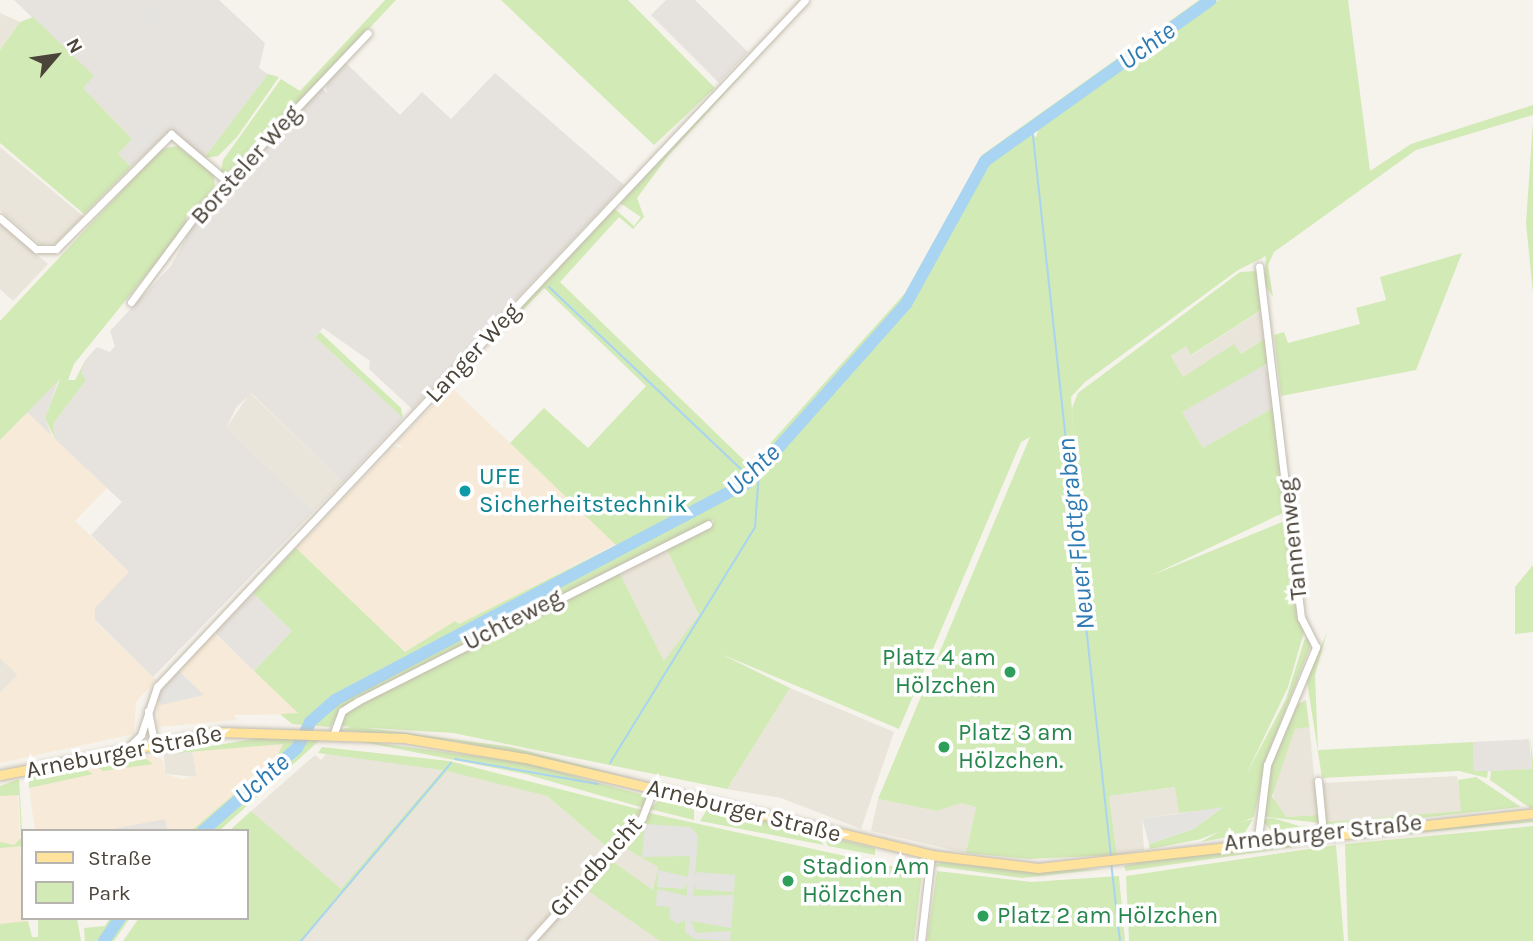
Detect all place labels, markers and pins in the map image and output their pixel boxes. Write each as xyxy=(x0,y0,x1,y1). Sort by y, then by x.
place label: UFE Sicherheitstechnik xyxy=(479,463,687,519)
marker: UFE Sicherheitstechnik xyxy=(457,483,473,499)
place label: Platz 4 am Hölzchen xyxy=(882,644,996,700)
marker: Platz 4 am Hölzchen xyxy=(1002,664,1018,680)
place label: Platz 3 am Hölzchen. xyxy=(958,719,1073,775)
marker: Platz 3 am Hölzchen. xyxy=(936,739,952,755)
place label: Stadion Am Hölzchen xyxy=(802,853,930,909)
marker: Stadion Am Hölzchen xyxy=(780,873,796,889)
place label: Platz 2 am Hölzchen xyxy=(997,902,1218,930)
marker: Platz 2 am Hölzchen xyxy=(975,908,991,924)

